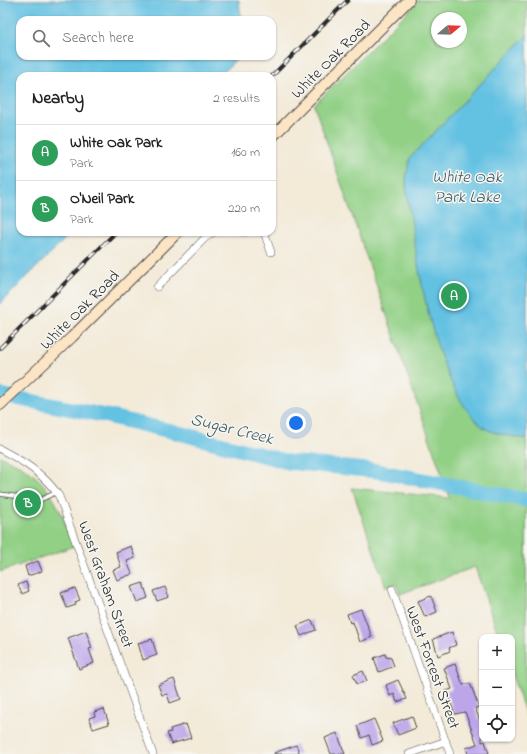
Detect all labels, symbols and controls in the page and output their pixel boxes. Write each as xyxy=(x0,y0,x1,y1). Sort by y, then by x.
north arrow xyxy=(431,12,467,48)
street label: White Oak Road xyxy=(286,14,377,105)
search box xyxy=(16,16,276,60)
icon: search xyxy=(30,27,52,49)
text: Search here xyxy=(62,27,134,49)
text: Nearby xyxy=(32,86,84,111)
text: 2 results xyxy=(213,89,260,108)
text: White Oak Park xyxy=(70,132,162,154)
text: A xyxy=(41,143,49,162)
text: 160 m xyxy=(231,143,260,162)
text: Park xyxy=(70,154,94,173)
water label: White Oak Park Lake xyxy=(432,165,503,210)
text: O'Neil Park xyxy=(70,188,134,210)
text: B xyxy=(41,199,49,218)
text: 220 m xyxy=(228,199,260,218)
text: Park xyxy=(70,210,94,229)
street label: White Oak Road xyxy=(35,265,126,356)
pin: A xyxy=(441,281,467,311)
water label: Sugar Creek xyxy=(188,407,277,453)
your location xyxy=(286,413,306,433)
pin: B xyxy=(15,488,41,518)
street label: West Graham Street xyxy=(71,518,139,652)
street label: West Forrest Street xyxy=(399,603,466,733)
map controls xyxy=(479,634,515,742)
button: + xyxy=(479,634,515,670)
button: − xyxy=(479,670,515,706)
button: locate xyxy=(479,706,515,742)

